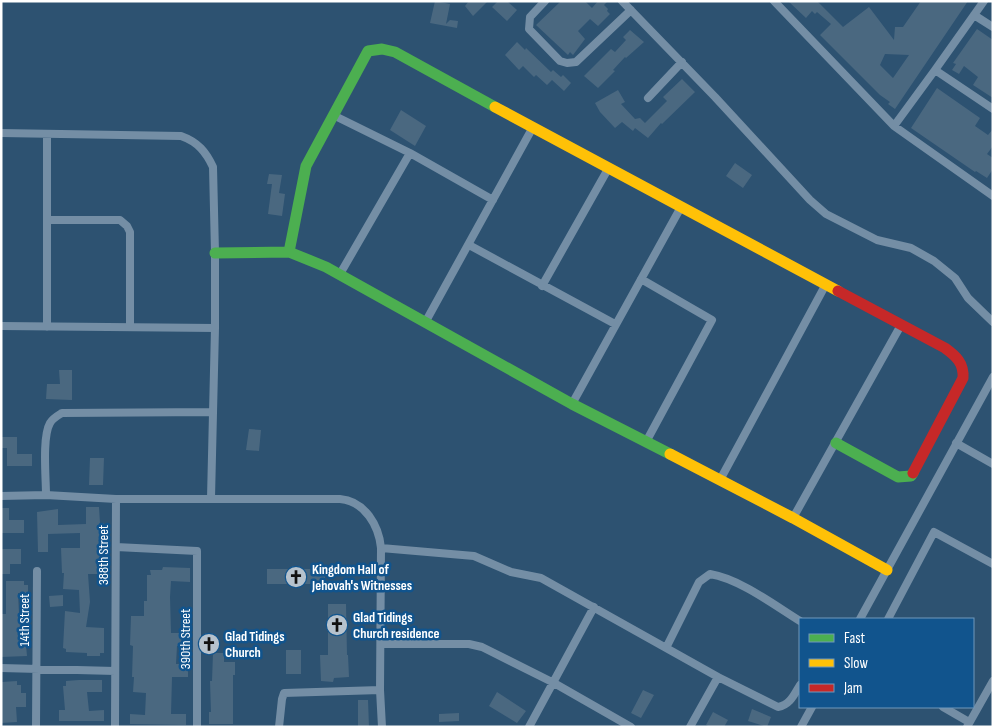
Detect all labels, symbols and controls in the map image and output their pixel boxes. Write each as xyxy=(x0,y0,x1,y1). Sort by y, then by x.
street label: 388th Street xyxy=(95,525,112,585)
place label: Kingdom Hall of Jehovah's Witnesses xyxy=(311,561,412,594)
church icon: Kingdom Hall of Jehovah's Witnesses xyxy=(284,565,308,589)
street label: 14th Street xyxy=(16,594,33,646)
street label: 390th Street xyxy=(177,609,194,669)
place label: Glad Tidings Church residence xyxy=(353,609,440,642)
church icon: Glad Tidings Church residence xyxy=(325,613,349,637)
legend xyxy=(799,618,974,708)
place label: Glad Tidings Church xyxy=(225,628,285,661)
text: Fast xyxy=(844,629,866,648)
church icon: Glad Tidings Church xyxy=(197,632,221,656)
text: Slow xyxy=(844,654,868,673)
text: Jam xyxy=(843,679,862,698)

